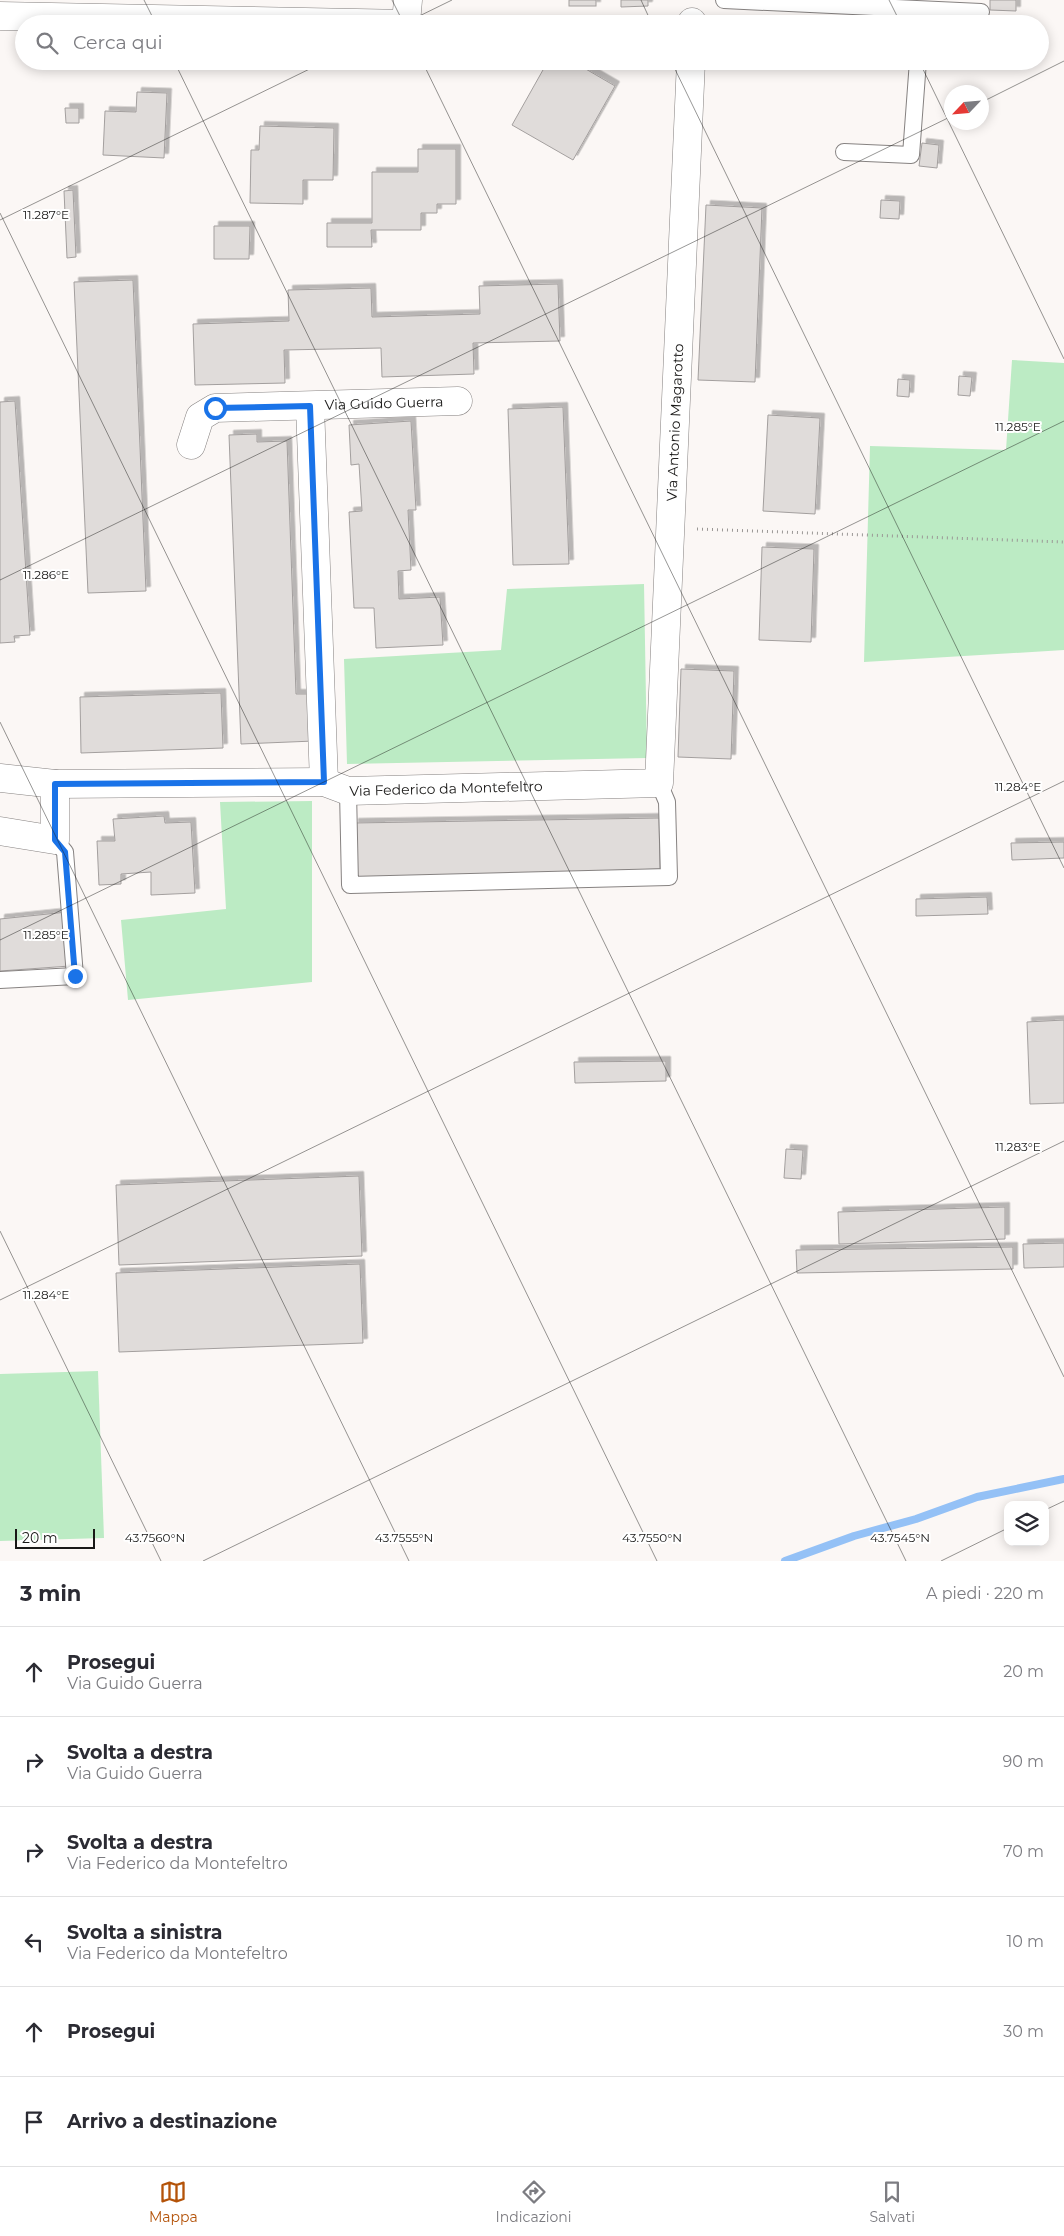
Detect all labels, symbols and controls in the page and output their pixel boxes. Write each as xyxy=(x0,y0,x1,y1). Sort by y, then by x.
search box xyxy=(15,15,1049,70)
icon: search xyxy=(33,29,61,57)
text: Cerca qui xyxy=(73,31,163,54)
north arrow xyxy=(944,85,989,130)
text: 11.287°E xyxy=(23,207,69,222)
street label: Via Antonio Magarotto xyxy=(662,343,687,502)
street label: Via Guido Guerra xyxy=(324,392,444,414)
route start xyxy=(204,397,227,420)
text: 11.285°E xyxy=(995,419,1041,434)
text: 11.286°E xyxy=(23,567,69,582)
street label: Via Federico da Montefeltro xyxy=(349,777,543,800)
text: 11.284°E xyxy=(995,779,1041,794)
text: 11.285°E xyxy=(23,927,69,942)
route end xyxy=(64,965,87,988)
text: 11.283°E xyxy=(995,1139,1041,1154)
text: 11.284°E xyxy=(23,1287,69,1302)
map controls xyxy=(1004,1501,1049,1546)
button: layers xyxy=(1004,1501,1049,1546)
scale bar xyxy=(15,1526,95,1549)
text: 20 m xyxy=(22,1529,58,1547)
text: 43.7560°N xyxy=(125,1530,185,1545)
text: 43.7555°N xyxy=(375,1530,433,1545)
text: 43.7550°N xyxy=(622,1530,682,1545)
text: 43.7545°N xyxy=(870,1530,930,1545)
text: 3 min xyxy=(20,1581,81,1606)
text: A piedi · 220 m xyxy=(926,1584,1044,1603)
text: Prosegui xyxy=(67,1651,155,1674)
icon: ahead xyxy=(20,1658,48,1686)
text: 20 m xyxy=(1003,1662,1044,1681)
text: Via Guido Guerra xyxy=(67,1674,203,1693)
text: Svolta a destra xyxy=(67,1741,213,1764)
icon: right xyxy=(20,1748,48,1776)
text: 90 m xyxy=(1002,1752,1044,1771)
text: Via Guido Guerra xyxy=(67,1764,203,1783)
text: Svolta a destra xyxy=(67,1831,213,1854)
icon: right xyxy=(20,1838,48,1866)
text: 70 m xyxy=(1003,1842,1044,1861)
text: Via Federico da Montefeltro xyxy=(67,1854,288,1873)
text: Svolta a sinistra xyxy=(67,1921,222,1944)
icon: left xyxy=(20,1928,48,1956)
text: 10 m xyxy=(1006,1932,1044,1951)
text: Via Federico da Montefeltro xyxy=(67,1944,288,1963)
icon: ahead xyxy=(20,2018,48,2046)
text: Prosegui xyxy=(67,2020,155,2043)
text: 30 m xyxy=(1003,2022,1044,2041)
icon: arrive xyxy=(20,2108,48,2136)
text: Arrivo a destinazione xyxy=(67,2110,277,2133)
tab: Mappa xyxy=(149,2178,198,2226)
tab: Indicazioni xyxy=(496,2178,572,2226)
tab: Salvati xyxy=(869,2178,915,2226)

